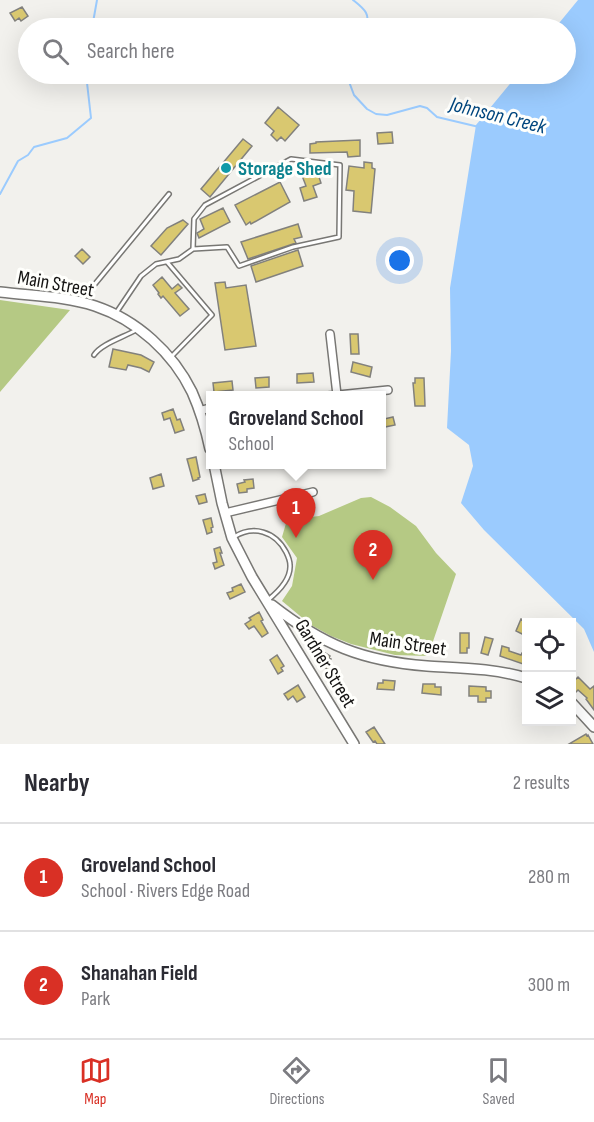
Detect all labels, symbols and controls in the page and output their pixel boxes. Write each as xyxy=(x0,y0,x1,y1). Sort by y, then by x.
search box xyxy=(18,18,576,84)
icon: search xyxy=(39,35,72,68)
text: Search here xyxy=(87,38,174,65)
water label: Johnson Creek xyxy=(445,91,550,140)
place label: Storage Shed xyxy=(238,157,331,181)
marker: Storage Shed xyxy=(219,161,233,175)
your location xyxy=(385,246,414,275)
street label: Main Street xyxy=(16,265,96,303)
popup xyxy=(206,391,386,469)
text: Groveland School xyxy=(229,405,363,432)
text: School xyxy=(229,432,274,456)
pin: 1 xyxy=(276,488,316,538)
pin: 2 xyxy=(354,530,392,580)
street label: Gardner Street xyxy=(289,615,361,712)
map controls xyxy=(522,618,576,726)
button: locate xyxy=(522,618,576,672)
street label: Main Street xyxy=(368,627,448,661)
button: layers xyxy=(522,672,576,726)
text: Nearby xyxy=(24,768,90,799)
text: 2 results xyxy=(513,771,570,795)
text: Groveland School xyxy=(81,852,216,879)
text: 1 xyxy=(40,865,47,889)
text: 280 m xyxy=(528,865,570,889)
text: School · Rivers Edge Road xyxy=(81,879,250,903)
text: Shanahan Field xyxy=(81,960,198,987)
text: 2 xyxy=(39,973,48,997)
text: 300 m xyxy=(528,973,570,997)
text: Park xyxy=(81,987,110,1011)
tab: Map xyxy=(79,1054,112,1109)
tab: Directions xyxy=(269,1054,325,1109)
tab: Saved xyxy=(482,1054,515,1109)

